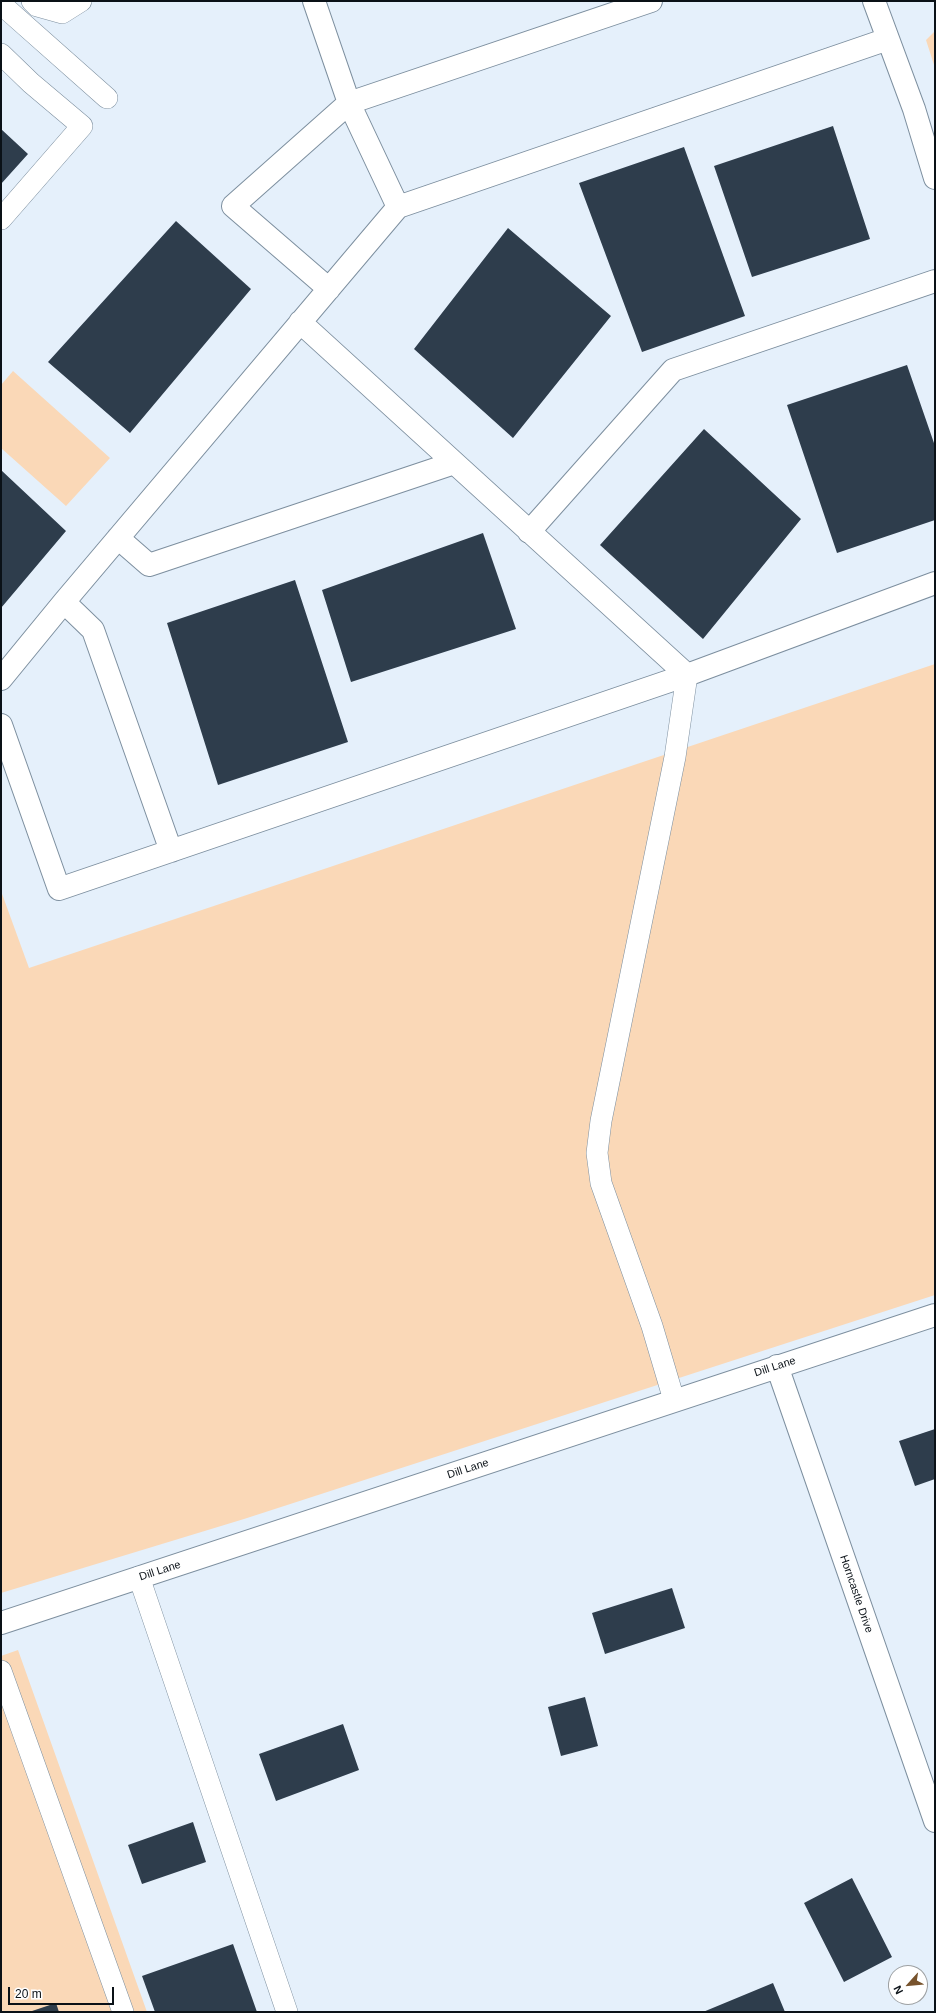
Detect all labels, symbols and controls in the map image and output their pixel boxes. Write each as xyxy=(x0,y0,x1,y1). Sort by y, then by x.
street label: Dill Lane xyxy=(753,1354,797,1380)
street label: Dill Lane xyxy=(446,1456,490,1482)
street label: Horncastle Drive xyxy=(837,1553,875,1635)
street label: Dill Lane xyxy=(138,1558,182,1584)
north arrow xyxy=(888,1965,928,2005)
scale bar xyxy=(10,1979,116,2005)
text: N xyxy=(891,1984,905,1996)
text: 20 m xyxy=(15,1987,42,2001)

